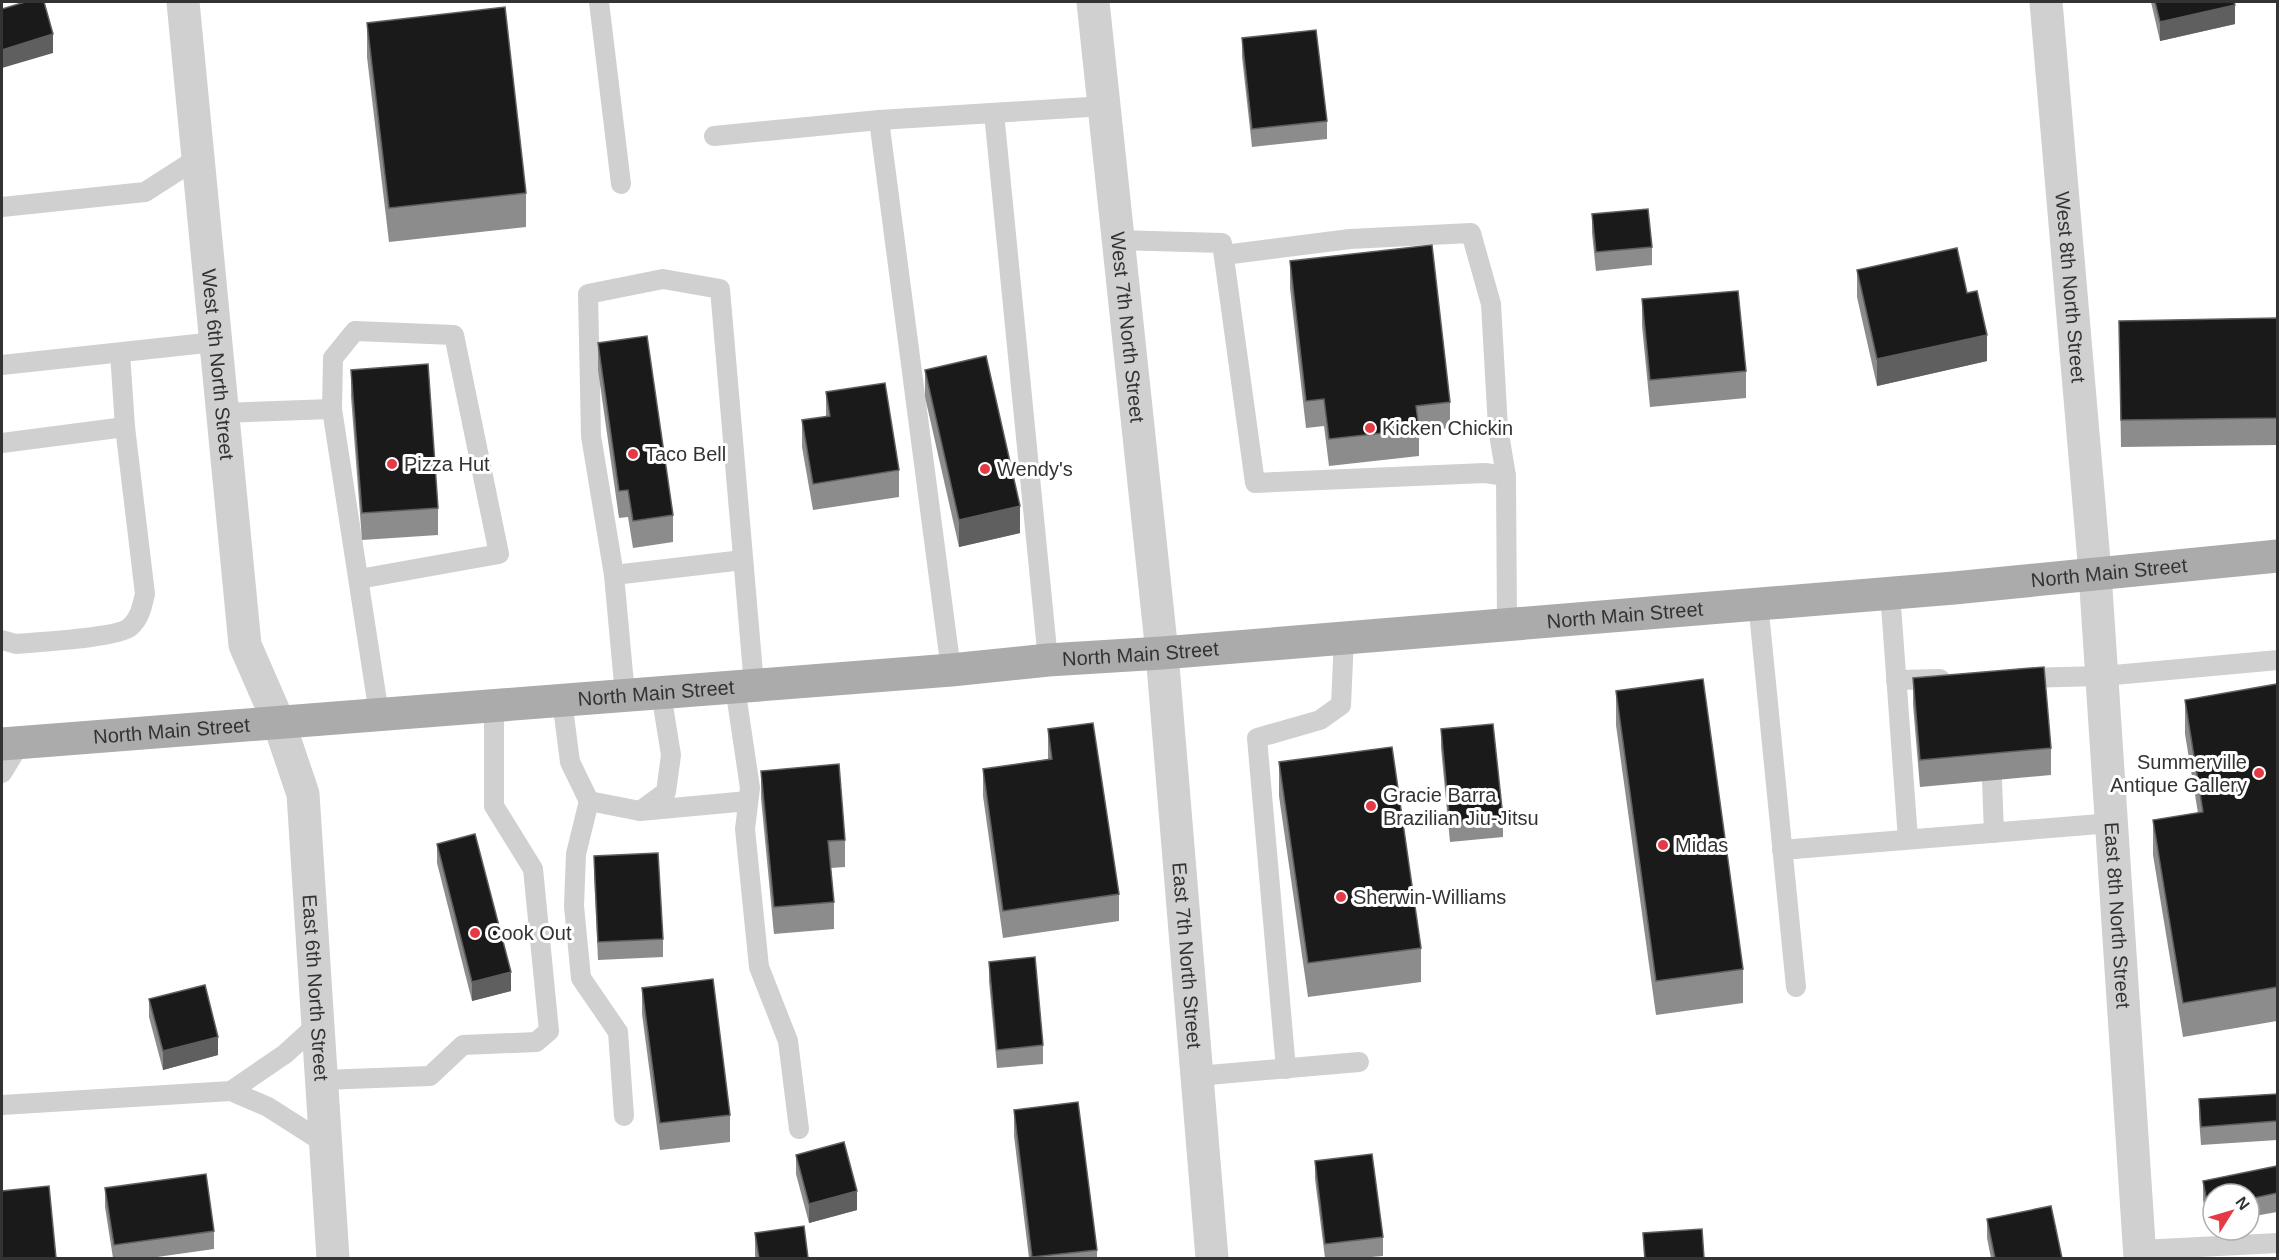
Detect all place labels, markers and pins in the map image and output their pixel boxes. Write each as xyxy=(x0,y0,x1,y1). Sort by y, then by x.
place label: Kicken Chickin xyxy=(1382,417,1513,439)
marker: Kicken Chickin xyxy=(1363,421,1377,435)
place label: Taco Bell xyxy=(645,443,726,465)
marker: Taco Bell xyxy=(626,447,640,461)
place label: Pizza Hut xyxy=(404,453,490,475)
marker: Pizza Hut xyxy=(385,457,399,471)
place label: Wendy's xyxy=(997,458,1073,480)
marker: Wendy's xyxy=(978,462,992,476)
place label: Summerville Antique Gallery xyxy=(2110,751,2247,796)
marker: Summerville Antique Gallery xyxy=(2252,766,2266,780)
place label: Gracie Barra Brazilian Jiu-Jitsu xyxy=(1383,784,1539,829)
marker: Gracie Barra Brazilian Jiu-Jitsu xyxy=(1364,799,1378,813)
place label: Midas xyxy=(1675,834,1728,856)
marker: Midas xyxy=(1656,838,1670,852)
place label: Sherwin-Williams xyxy=(1353,886,1506,908)
marker: Sherwin-Williams xyxy=(1334,890,1348,904)
place label: Cook Out xyxy=(487,922,572,944)
marker: Cook Out xyxy=(468,926,482,940)

